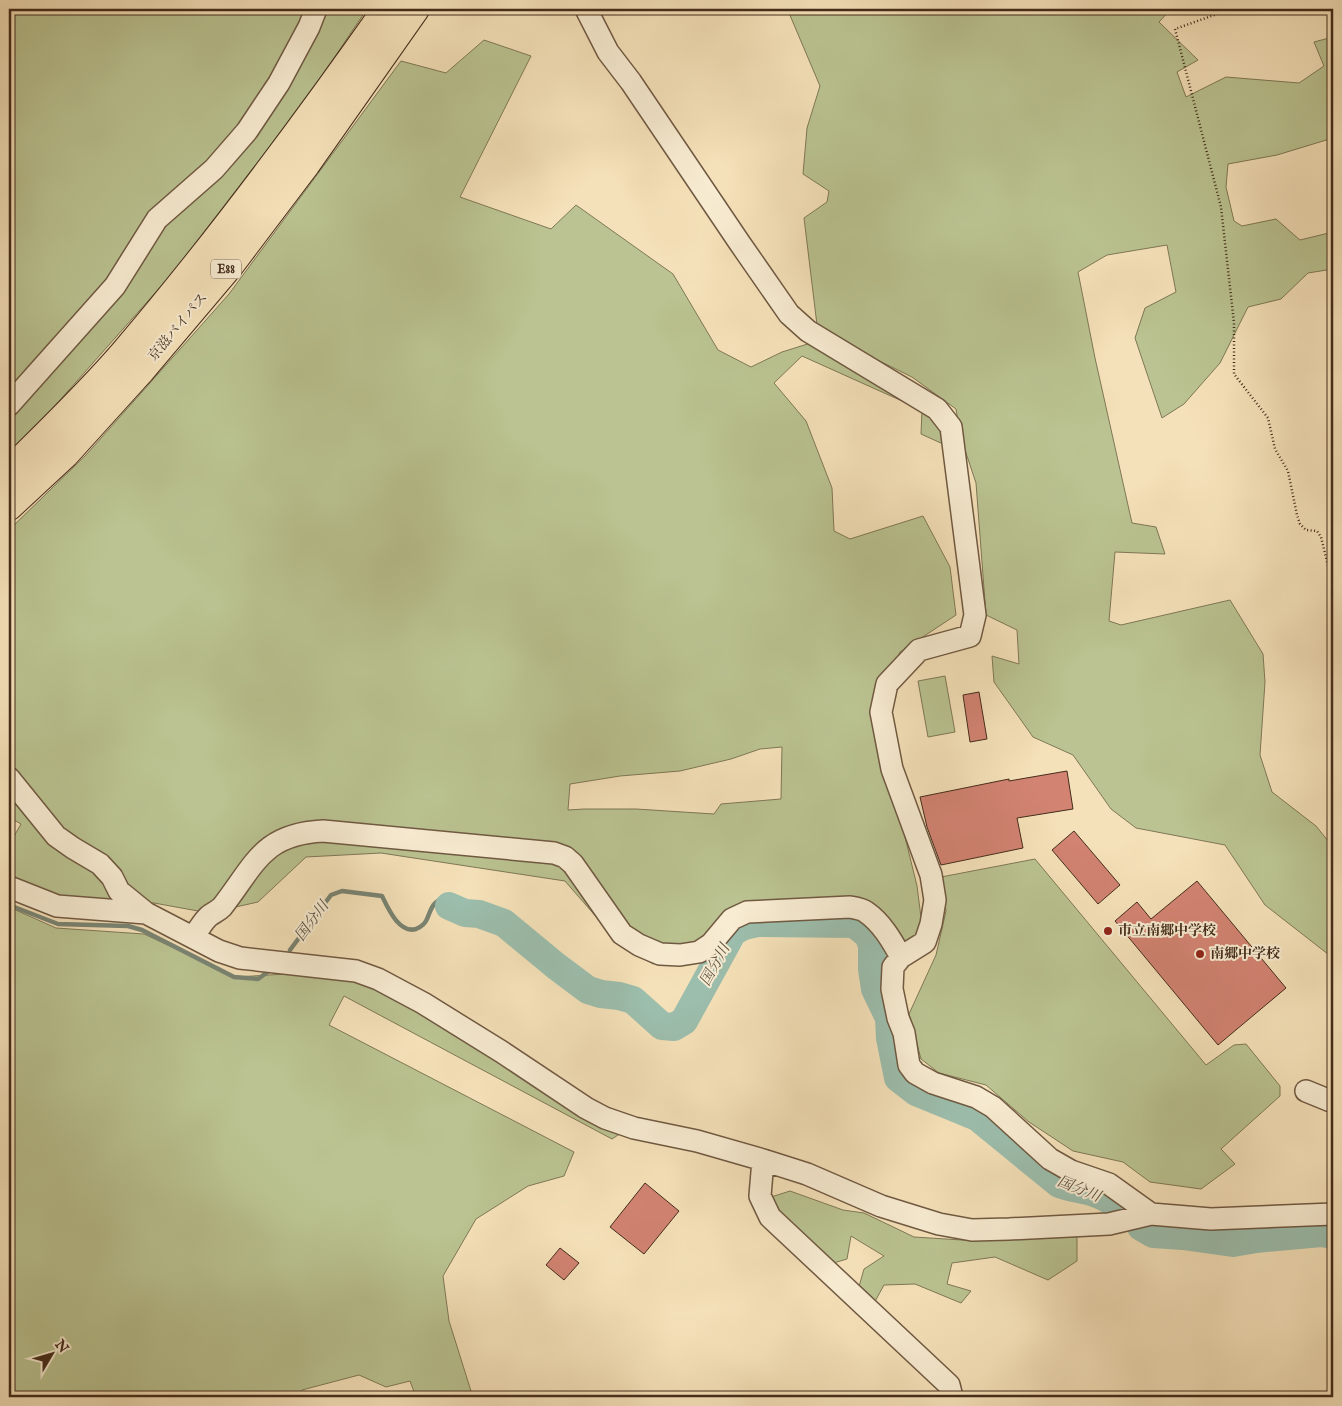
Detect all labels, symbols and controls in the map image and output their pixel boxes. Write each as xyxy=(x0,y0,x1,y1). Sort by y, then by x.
road number: E88 xyxy=(211,260,241,278)
street label: 京滋バイパス xyxy=(144,289,212,365)
water label: 国分川 xyxy=(291,896,334,945)
place label: 市立南郷中学校 xyxy=(1118,922,1216,940)
marker: 市立南郷中学校 xyxy=(1102,925,1114,937)
water label: 国分川 xyxy=(696,939,735,989)
place label: 南郷中学校 xyxy=(1210,945,1280,963)
marker: 南郷中学校 xyxy=(1194,948,1206,960)
water label: 国分川 xyxy=(1055,1172,1105,1207)
north arrow xyxy=(28,1328,78,1378)
text: N xyxy=(50,1336,72,1357)

